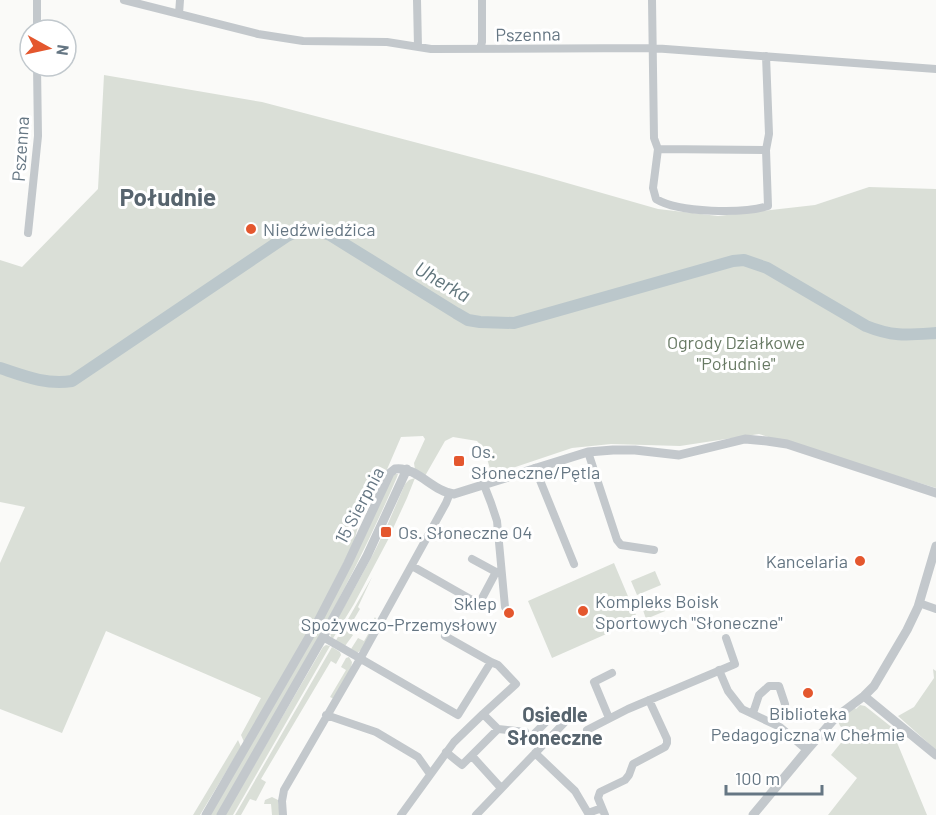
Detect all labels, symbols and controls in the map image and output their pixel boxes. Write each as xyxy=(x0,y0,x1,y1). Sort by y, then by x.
north arrow xyxy=(18,18,78,78)
street label: Pszenna xyxy=(495,22,561,46)
text: N xyxy=(53,44,73,57)
street label: Pszenna xyxy=(7,116,33,182)
district label: Południe xyxy=(120,182,216,211)
place label: Niedźwiedźica xyxy=(263,218,375,240)
marker: Niedźwiedźica xyxy=(244,222,258,236)
water label: Uherka xyxy=(411,256,475,306)
park label: Ogrody Działkowe "Południe" xyxy=(667,331,805,374)
place label: Os. Słoneczne/Pętla xyxy=(471,440,600,483)
marker: Os. Słoneczne/Pętla xyxy=(452,454,466,468)
street label: 15 Sierpnia xyxy=(330,463,388,547)
place label: Os. Słoneczne 04 xyxy=(398,521,532,543)
marker: Os. Słoneczne 04 xyxy=(379,525,393,539)
place label: Kancelaria xyxy=(766,550,848,572)
marker: Kancelaria xyxy=(853,554,867,568)
place label: Kompleks Boisk Sportowych "Słoneczne" xyxy=(595,590,783,633)
place label: Sklep Spożywczo-Przemysłowy xyxy=(301,592,497,635)
marker: Kompleks Boisk Sportowych "Słoneczne" xyxy=(576,604,590,618)
marker: Sklep Spożywczo-Przemysłowy xyxy=(502,606,516,620)
marker: Biblioteka Pedagogiczna w Chełmie xyxy=(801,686,815,700)
district label: Osiedle Słoneczne xyxy=(507,702,603,749)
place label: Biblioteka Pedagogiczna w Chełmie xyxy=(711,702,905,745)
scale bar xyxy=(726,758,822,796)
text: 100 m xyxy=(735,767,780,789)

